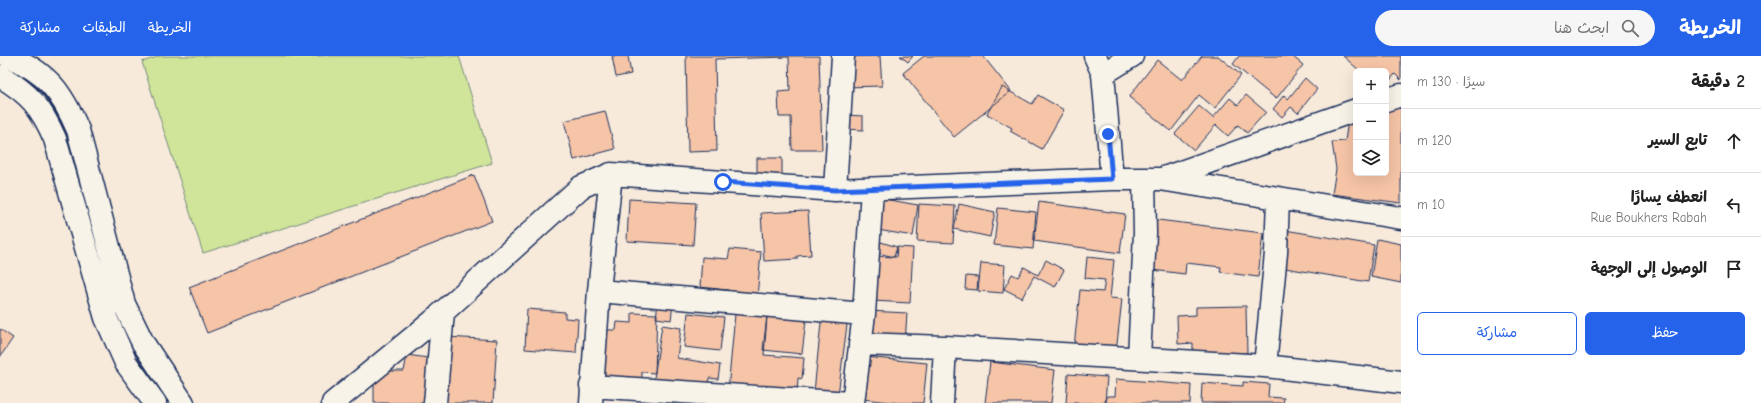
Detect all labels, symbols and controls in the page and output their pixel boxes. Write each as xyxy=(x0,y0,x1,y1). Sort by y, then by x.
search box xyxy=(1375,10,1655,46)
icon: search xyxy=(1619,17,1641,39)
text: الخريطة xyxy=(1679,17,1741,39)
text: مشاركة xyxy=(20,19,60,36)
text: الطبقات xyxy=(82,19,126,36)
text: الخريطة xyxy=(148,19,191,36)
text: ابحث هنا xyxy=(1554,19,1609,37)
map controls xyxy=(1353,68,1389,176)
button: + xyxy=(1353,68,1389,104)
text: 2 دقيقة xyxy=(1691,72,1745,91)
text: سيرًا · 130 m xyxy=(1417,74,1485,89)
button: − xyxy=(1353,104,1389,140)
route end xyxy=(1099,125,1117,143)
icon: ahead xyxy=(1723,130,1745,152)
text: تابع السير xyxy=(1648,131,1707,149)
text: 120 m xyxy=(1417,133,1452,148)
button: layers xyxy=(1353,140,1389,176)
route start xyxy=(714,173,732,191)
text: انعطف يسارًا xyxy=(1631,188,1707,206)
icon: left xyxy=(1723,194,1745,216)
text: 10 m xyxy=(1417,197,1445,212)
text: Rue Boukhers Rabah xyxy=(1591,210,1707,225)
icon: arrive xyxy=(1723,258,1745,280)
text: الوصول إلى الوجهة xyxy=(1591,259,1707,277)
button: مشاركة xyxy=(1417,312,1577,355)
button: حفظ xyxy=(1585,312,1745,355)

